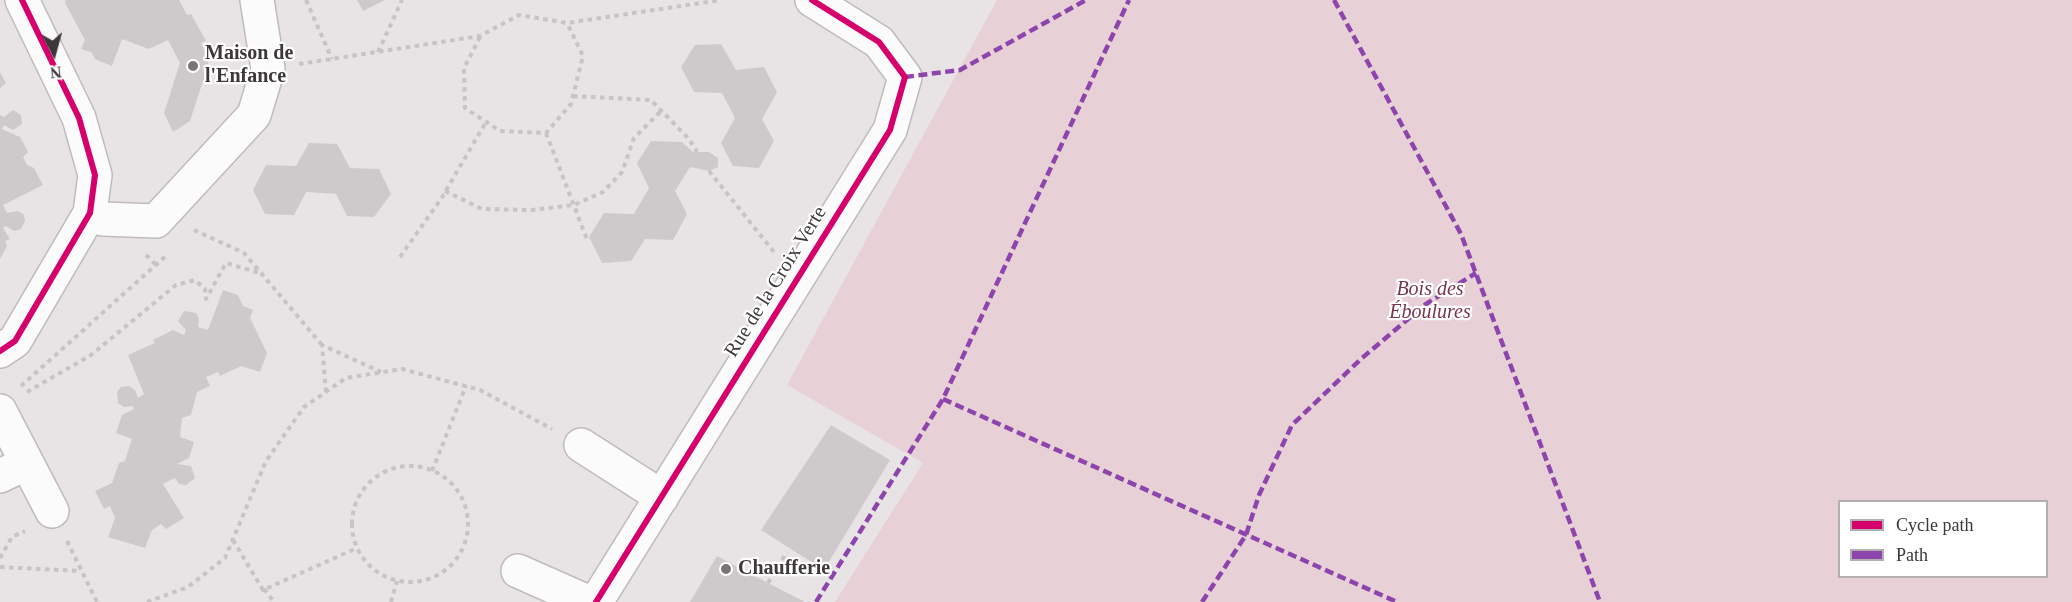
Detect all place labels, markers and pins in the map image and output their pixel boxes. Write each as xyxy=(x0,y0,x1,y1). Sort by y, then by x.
place label: Maison de l'Enfance xyxy=(205,42,293,89)
marker: Maison de l'Enfance xyxy=(186,59,200,73)
place label: Chaufferie xyxy=(738,557,830,581)
marker: Chaufferie xyxy=(719,562,733,576)

